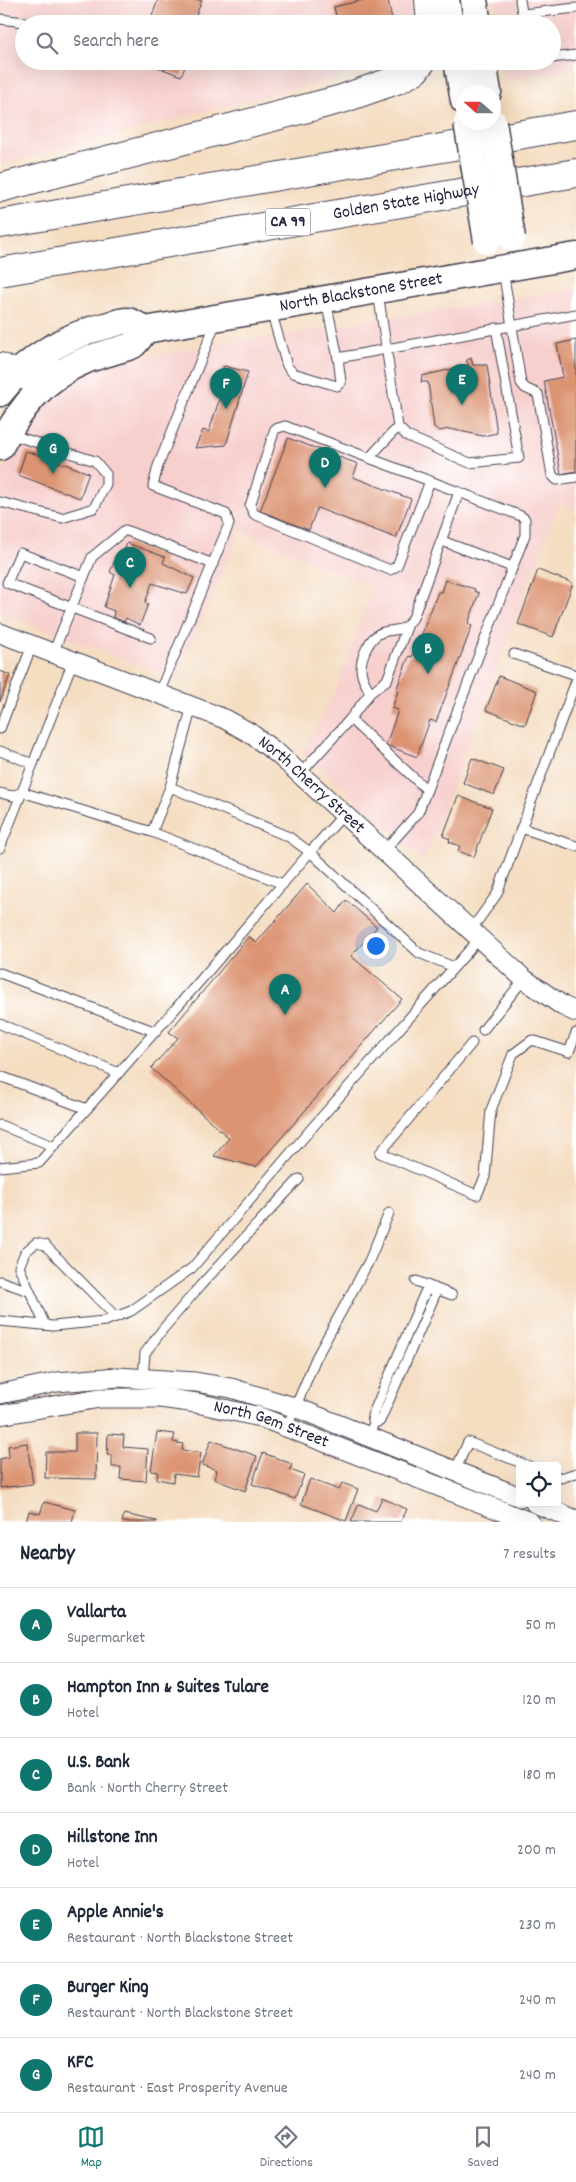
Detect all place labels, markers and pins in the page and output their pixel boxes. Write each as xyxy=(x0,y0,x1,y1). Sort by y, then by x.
pin: E xyxy=(446,364,478,405)
pin: F xyxy=(210,368,242,409)
pin: G xyxy=(37,433,69,474)
pin: D xyxy=(309,447,341,488)
pin: C xyxy=(114,547,146,588)
pin: B xyxy=(412,633,444,674)
pin: A xyxy=(269,974,301,1015)

